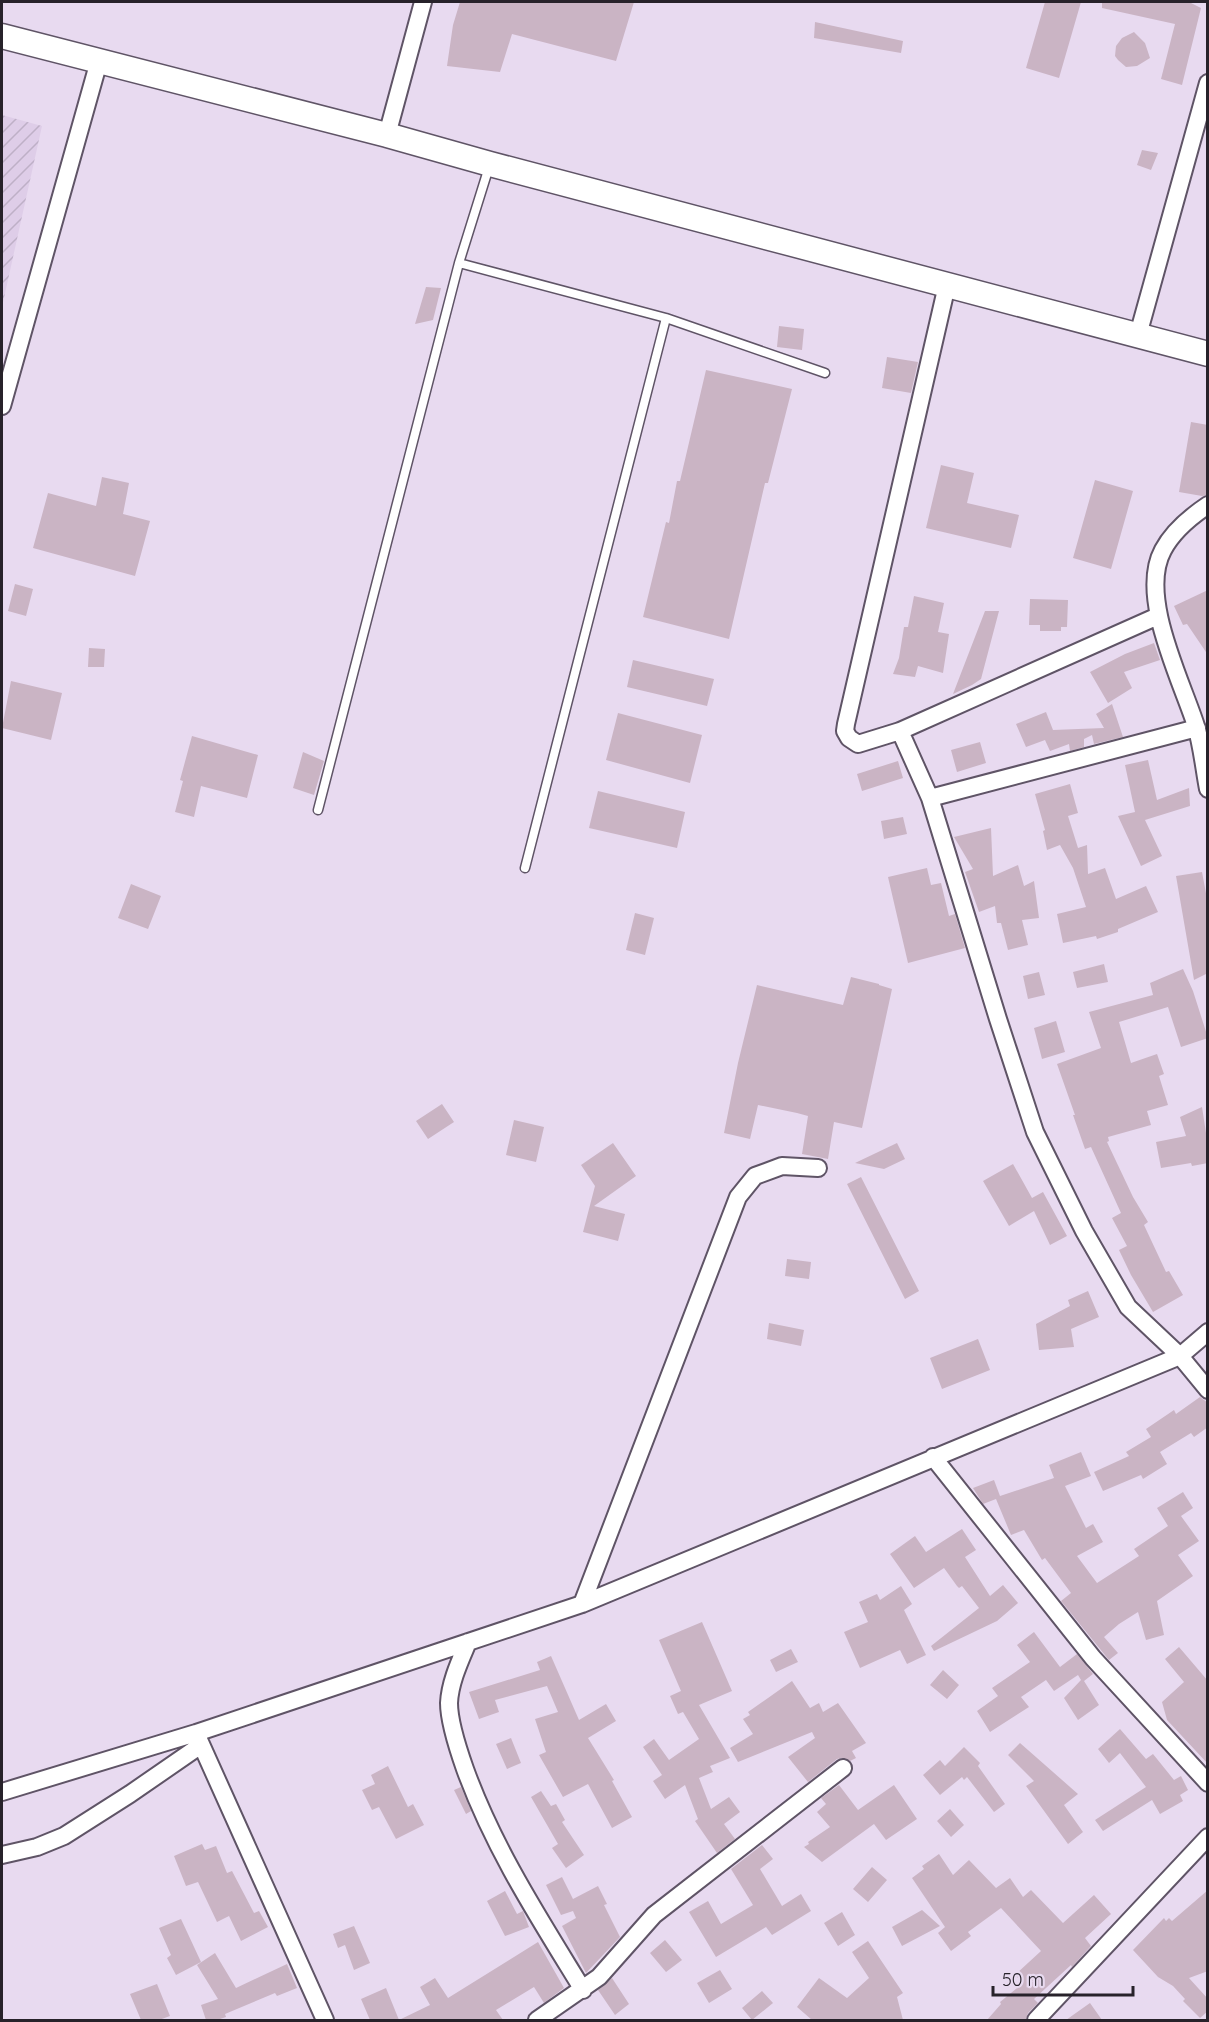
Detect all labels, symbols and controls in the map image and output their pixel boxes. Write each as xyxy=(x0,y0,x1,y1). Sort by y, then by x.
scale bar xyxy=(993,1959,1132,1997)
text: 50 m xyxy=(1002,1968,1044,1991)

